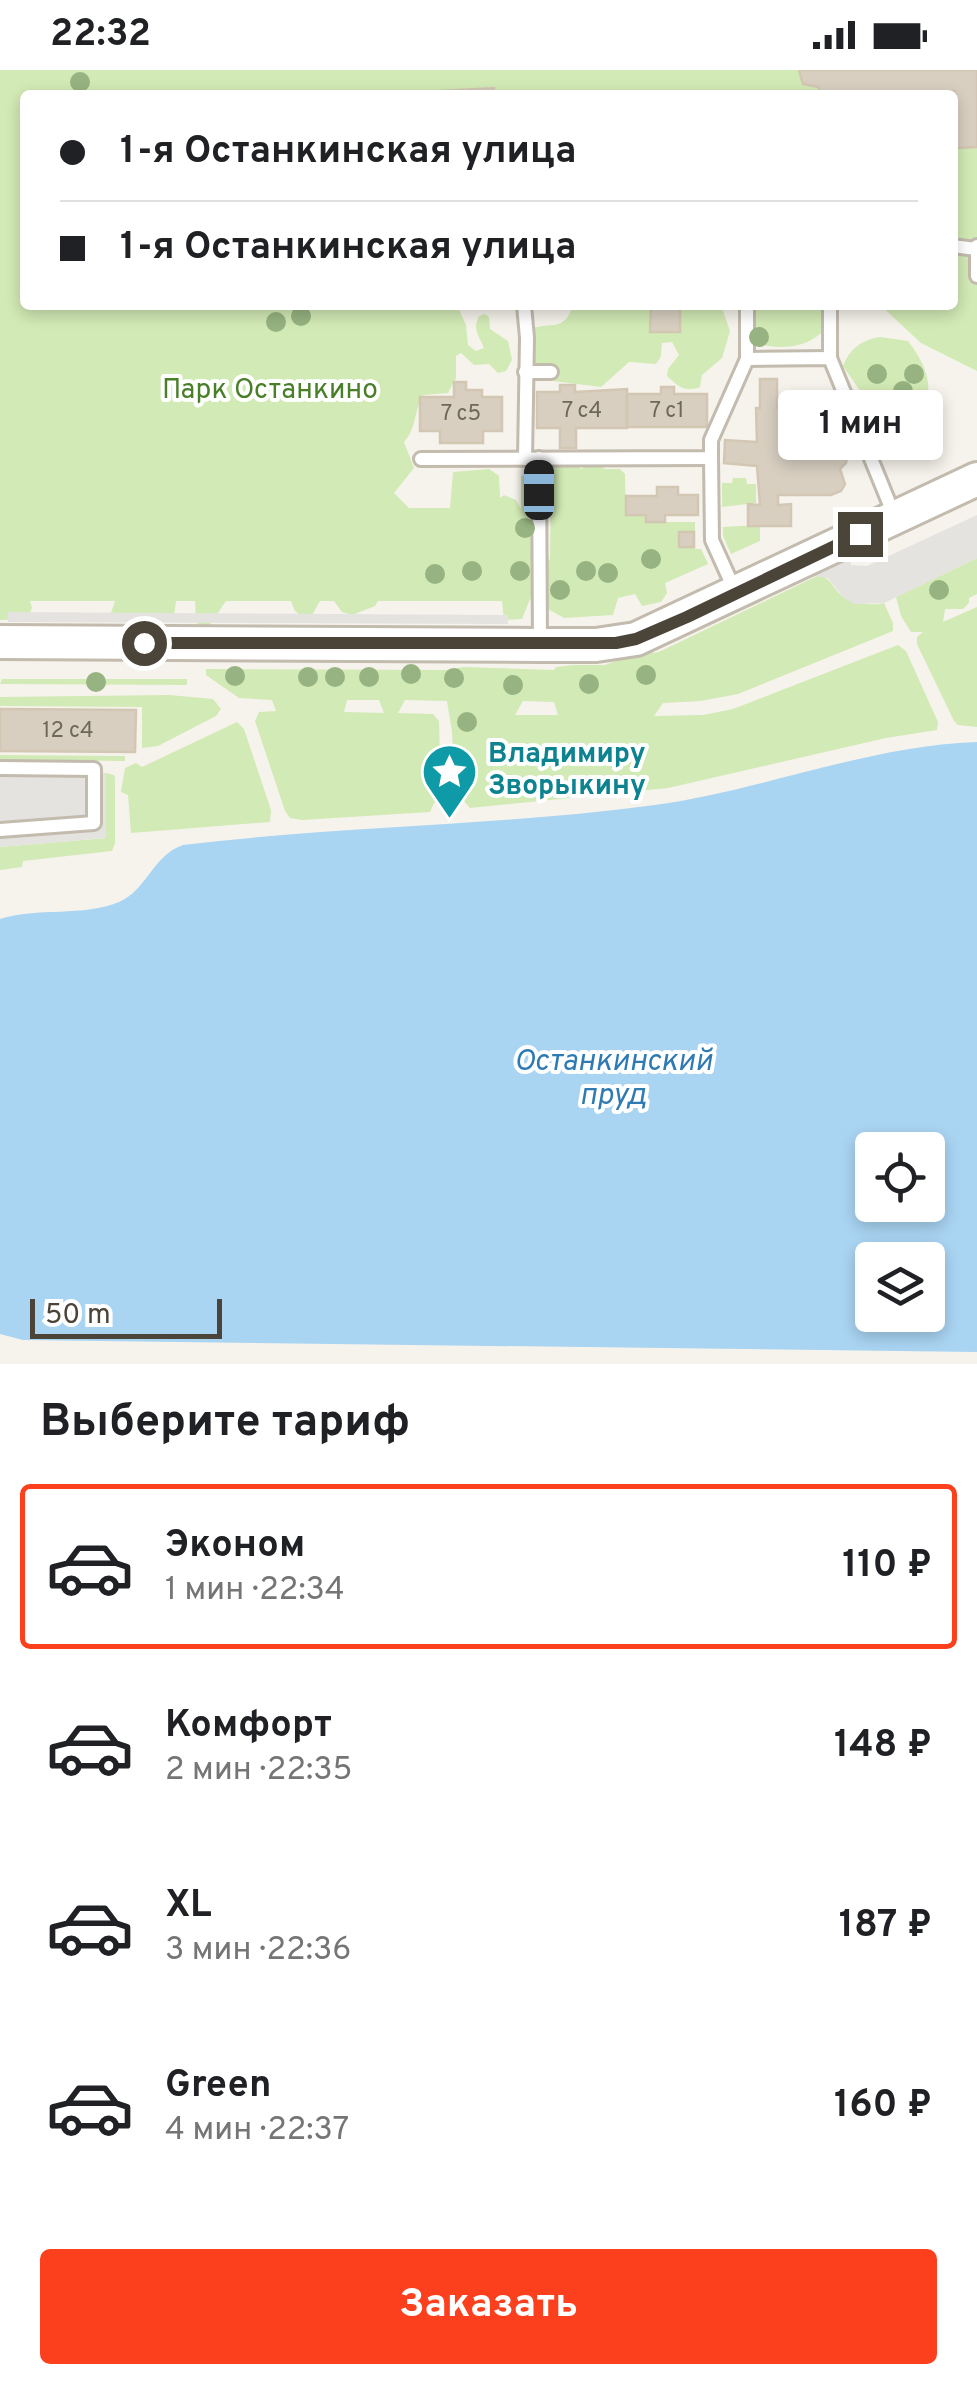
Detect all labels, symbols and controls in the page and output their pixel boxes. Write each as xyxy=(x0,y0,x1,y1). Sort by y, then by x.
text: 22:32 xyxy=(50,11,151,60)
text: 1-я Останкинская улица xyxy=(120,128,576,177)
text: 1-я Останкинская улица xyxy=(120,224,576,273)
park label: Парк Останкино xyxy=(162,373,378,409)
callout: 1 мин xyxy=(778,389,942,459)
house number: 7 с4 xyxy=(562,398,602,425)
house number: 7 с1 xyxy=(650,398,684,425)
house number: 7 с5 xyxy=(441,401,481,428)
text: 1 мин xyxy=(819,405,902,445)
car xyxy=(524,460,554,520)
route end xyxy=(838,512,883,557)
route start xyxy=(122,621,167,666)
house number: 12 с4 xyxy=(42,718,94,745)
place label: Владимиру Зворыкину xyxy=(488,737,646,805)
place icon: Владимиру Зворыкину xyxy=(419,741,479,820)
water label: Останкинский пруд xyxy=(514,1044,714,1115)
map controls xyxy=(855,1132,945,1332)
button: locate xyxy=(855,1132,945,1222)
button: layers xyxy=(855,1242,945,1332)
scale bar xyxy=(30,1294,222,1338)
text: 50 m xyxy=(45,1298,111,1334)
text: Выберите тариф xyxy=(40,1395,410,1452)
icon: car xyxy=(45,1522,135,1612)
text: Эконом xyxy=(165,1522,305,1571)
text: 110 ₽ xyxy=(842,1542,932,1591)
text: 1 мин · 22:34 xyxy=(165,1571,345,1611)
icon: car xyxy=(45,1702,135,1792)
text: Комфорт xyxy=(165,1702,332,1751)
text: 148 ₽ xyxy=(834,1722,932,1771)
text: 2 мин · 22:35 xyxy=(165,1751,352,1791)
icon: car xyxy=(45,1882,135,1972)
text: XL xyxy=(165,1882,212,1931)
text: 187 ₽ xyxy=(839,1902,932,1951)
text: 3 мин · 22:36 xyxy=(165,1931,351,1971)
icon: car xyxy=(45,2062,135,2152)
text: Green xyxy=(165,2062,271,2111)
text: 160 ₽ xyxy=(834,2082,932,2131)
text: 4 мин · 22:37 xyxy=(165,2111,349,2151)
button: Заказать xyxy=(40,2249,937,2364)

